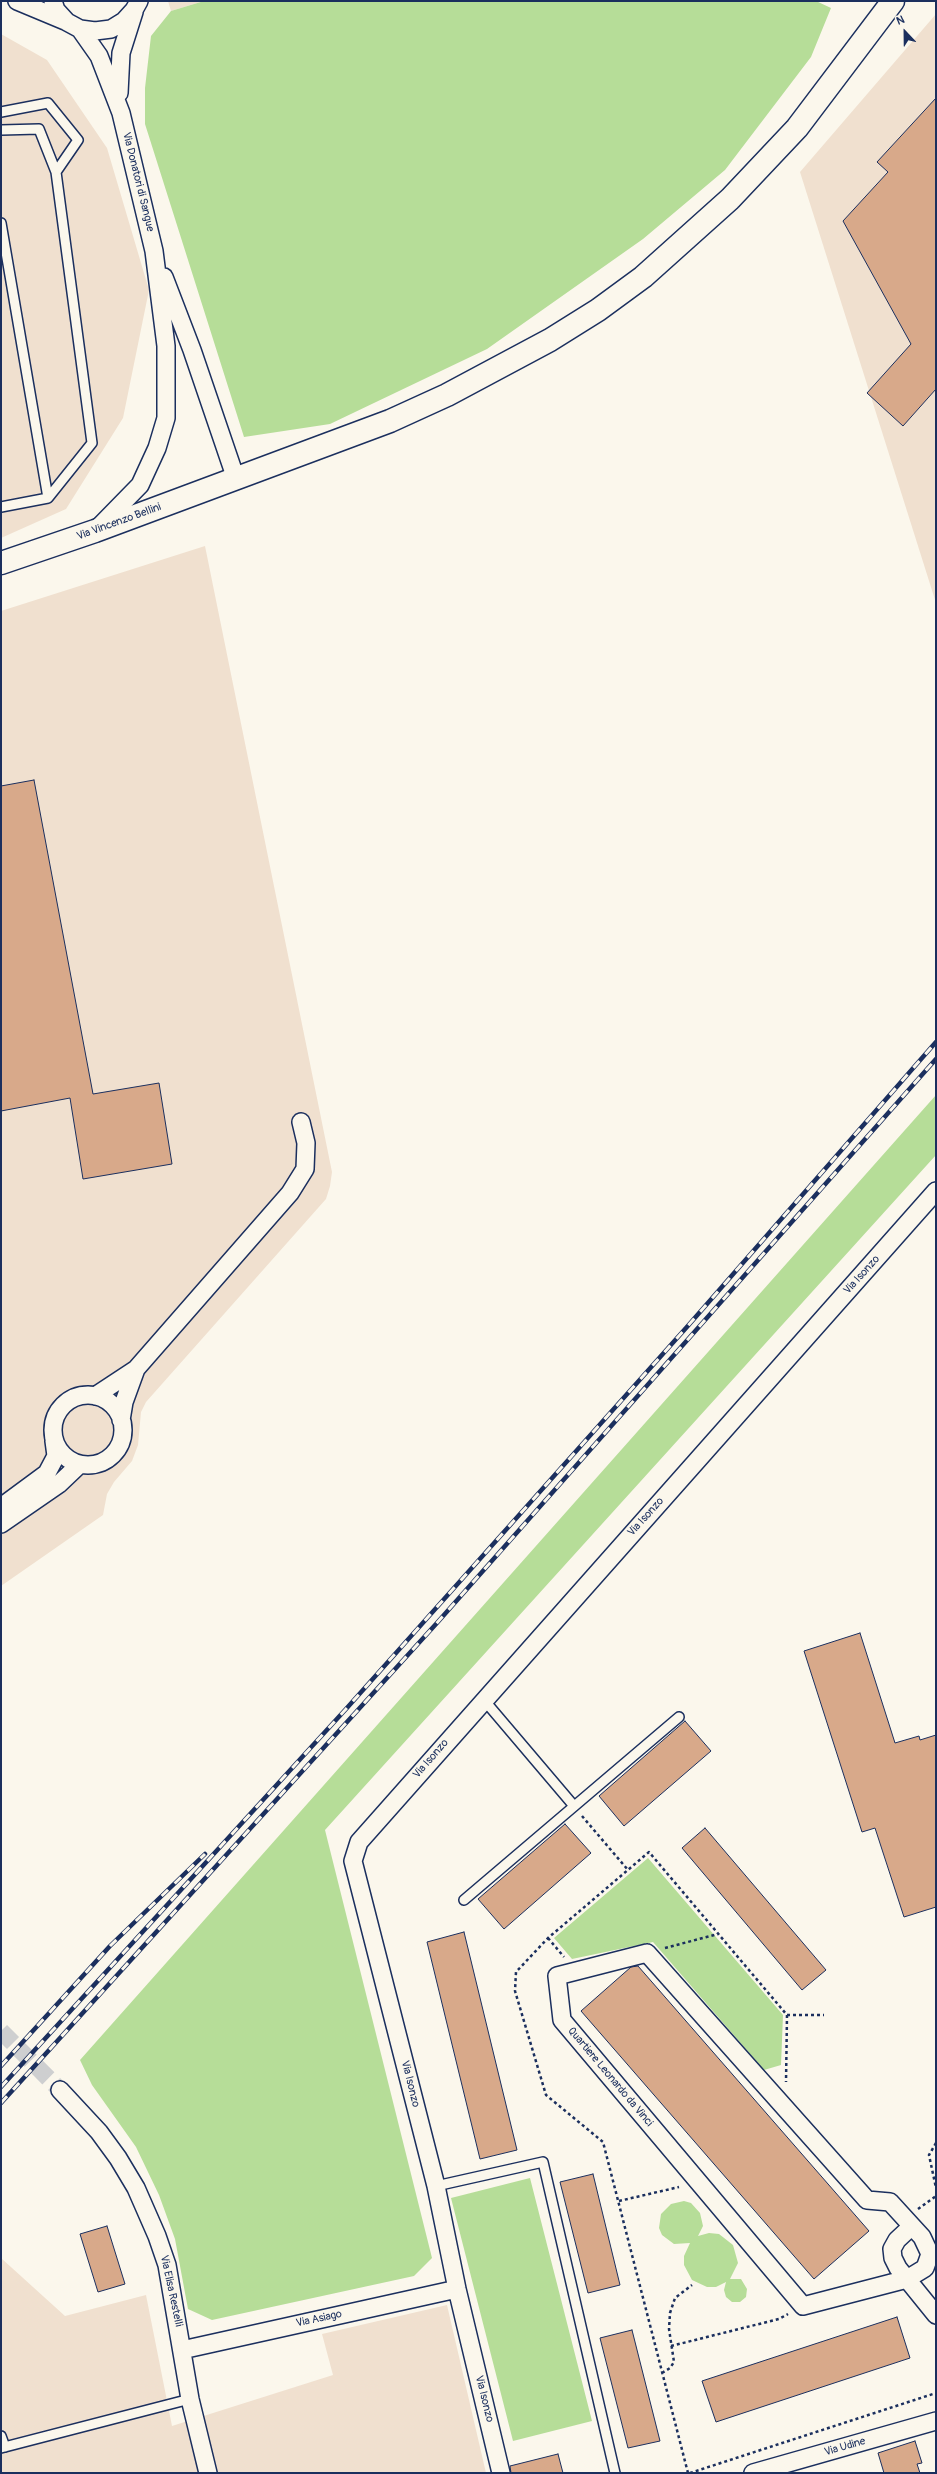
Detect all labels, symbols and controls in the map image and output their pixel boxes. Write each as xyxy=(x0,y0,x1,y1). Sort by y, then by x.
north arrow xyxy=(885,12,925,52)
text: N xyxy=(894,13,906,28)
street label: Via Donatori di Sangue xyxy=(119,131,157,233)
street label: Via Vincenzo Bellini xyxy=(75,501,163,543)
street label: Via Isonzo xyxy=(841,1253,883,1297)
street label: Via Isonzo xyxy=(625,1495,667,1539)
street label: Via Isonzo xyxy=(410,1737,452,1781)
street label: Quartiere Leonardo da Vinci xyxy=(565,2025,655,2129)
street label: Via Isonzo xyxy=(398,2059,422,2109)
street label: Via Elisa Restelli xyxy=(157,2254,185,2328)
street label: Via Asiago xyxy=(295,2308,343,2330)
street label: Via Isonzo xyxy=(472,2374,496,2424)
street label: Via Udine xyxy=(823,2435,867,2459)

